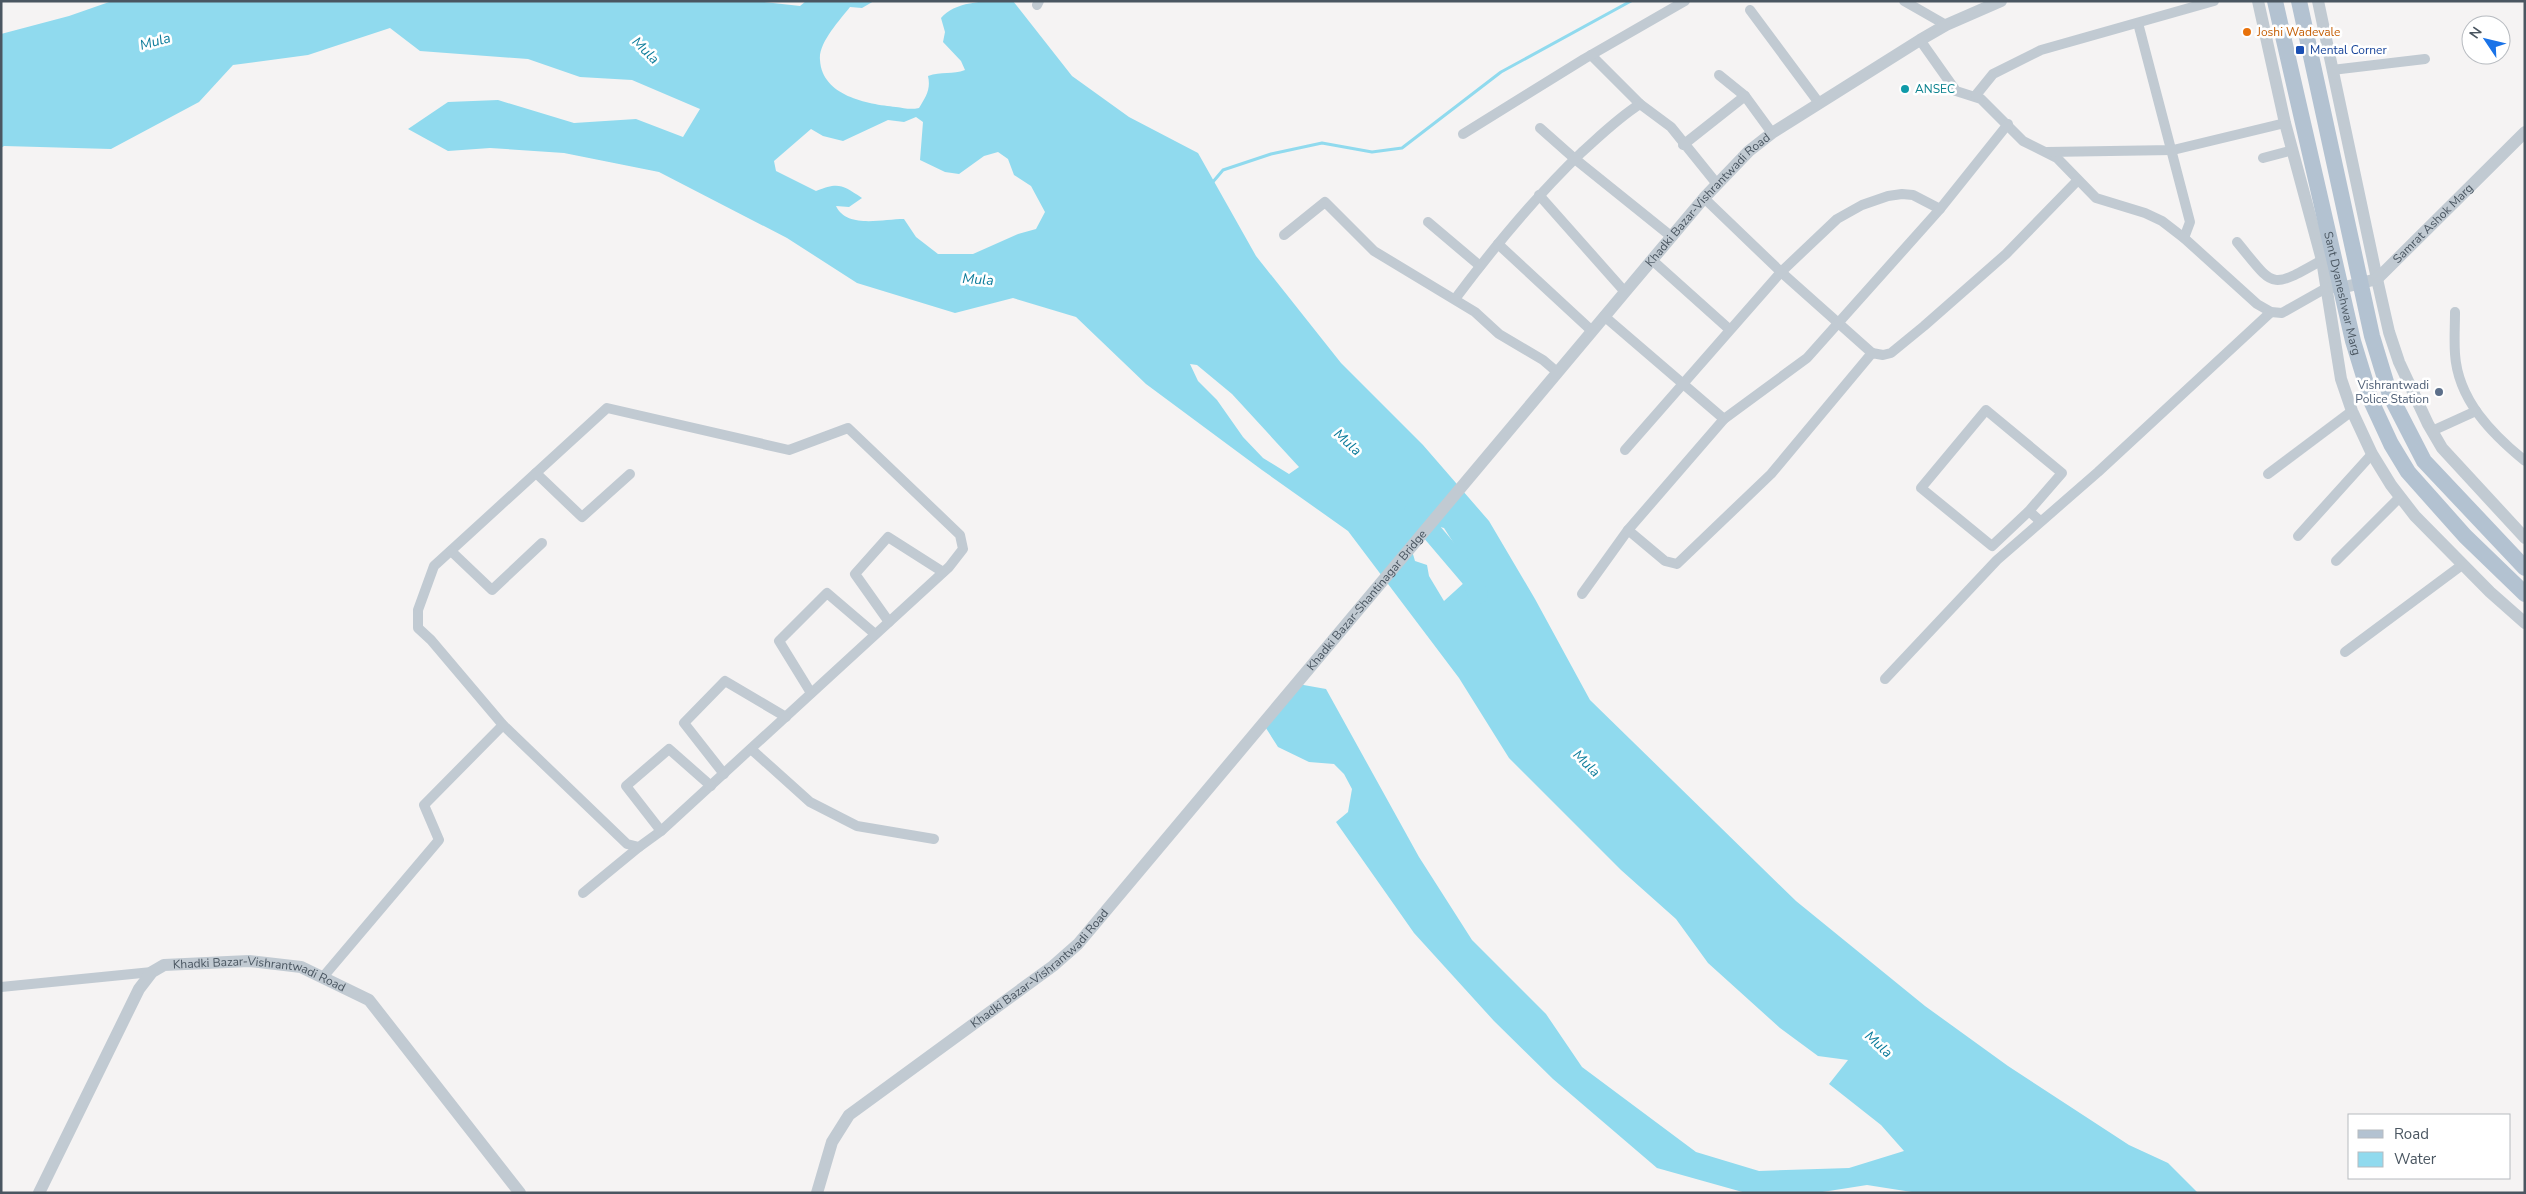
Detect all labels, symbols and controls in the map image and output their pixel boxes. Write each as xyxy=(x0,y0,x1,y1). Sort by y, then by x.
north arrow xyxy=(2461,15,2511,65)
text: N xyxy=(2465,23,2487,43)
place label: Joshi Wadevale xyxy=(2256,24,2341,40)
marker: Joshi Wadevale xyxy=(2241,26,2253,38)
water label: Mula xyxy=(138,28,173,55)
water label: Mula xyxy=(628,33,663,68)
place label: Mental Corner xyxy=(2310,42,2387,58)
marker: Mental Corner xyxy=(2294,44,2306,56)
place label: ANSEC xyxy=(1915,81,1955,97)
marker: ANSEC xyxy=(1899,83,1911,95)
street label: Khadki Bazar-Vishrantwadi Road xyxy=(1642,129,1773,270)
street label: Samrat Ashok Marg xyxy=(2389,180,2477,267)
street label: Sant Dyaneshwar Marg xyxy=(2320,230,2365,357)
water label: Mula xyxy=(962,269,994,290)
place label: Vishrantwadi Police Station xyxy=(2355,377,2429,407)
marker: Vishrantwadi Police Station xyxy=(2433,386,2445,398)
water label: Mula xyxy=(1330,425,1366,460)
street label: Khadki Bazar-Shantinagar Bridge xyxy=(1303,526,1430,674)
water label: Mula xyxy=(1569,746,1604,781)
street label: Khadki Bazar-Vishrantwadi Road xyxy=(967,905,1112,1032)
street label: Khadki Bazar-Vishrantwadi Road xyxy=(173,953,348,995)
water label: Mula xyxy=(1861,1027,1897,1062)
legend xyxy=(2348,1114,2511,1179)
text: Road xyxy=(2394,1124,2429,1144)
text: Water xyxy=(2394,1149,2437,1169)

